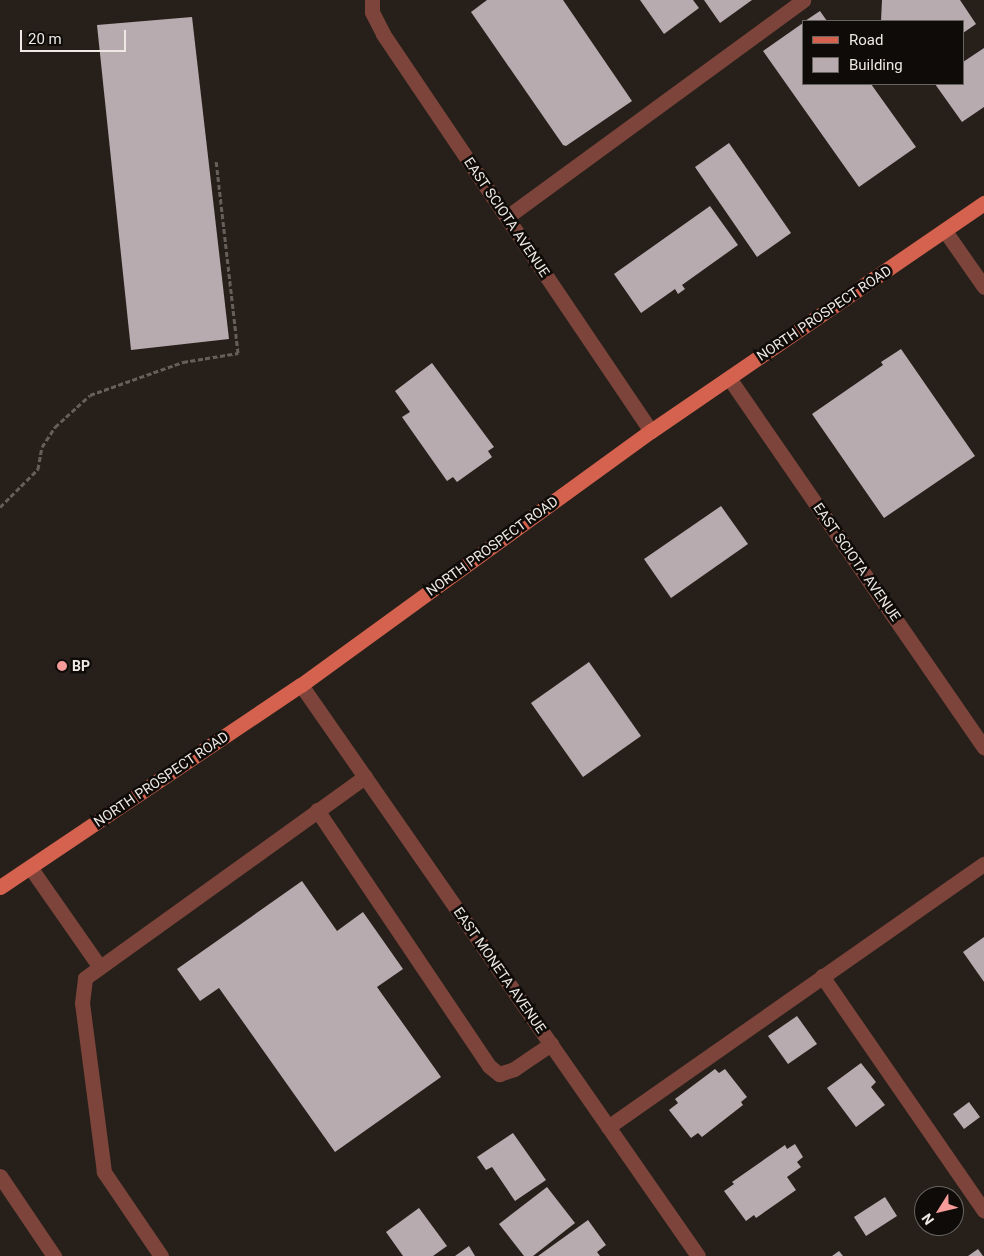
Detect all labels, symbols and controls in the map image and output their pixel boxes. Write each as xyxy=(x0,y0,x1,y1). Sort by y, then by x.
scale bar xyxy=(22,20,129,52)
legend xyxy=(802,20,964,85)
text: 20 m xyxy=(28,30,62,48)
text: Road xyxy=(849,31,883,49)
text: Building xyxy=(849,56,903,74)
street label: EAST SCIOTA AVENUE xyxy=(461,154,553,280)
street label: NORTH PROSPECT ROAD xyxy=(753,262,895,364)
street label: NORTH PROSPECT ROAD xyxy=(423,493,561,599)
street label: EAST SCIOTA AVENUE xyxy=(810,500,904,624)
place label: BP xyxy=(72,658,90,674)
marker: BP xyxy=(56,660,68,672)
street label: NORTH PROSPECT ROAD xyxy=(90,728,232,830)
street label: EAST MONETA AVENUE xyxy=(450,904,550,1036)
north arrow xyxy=(914,1186,964,1236)
text: N xyxy=(918,1211,937,1228)

